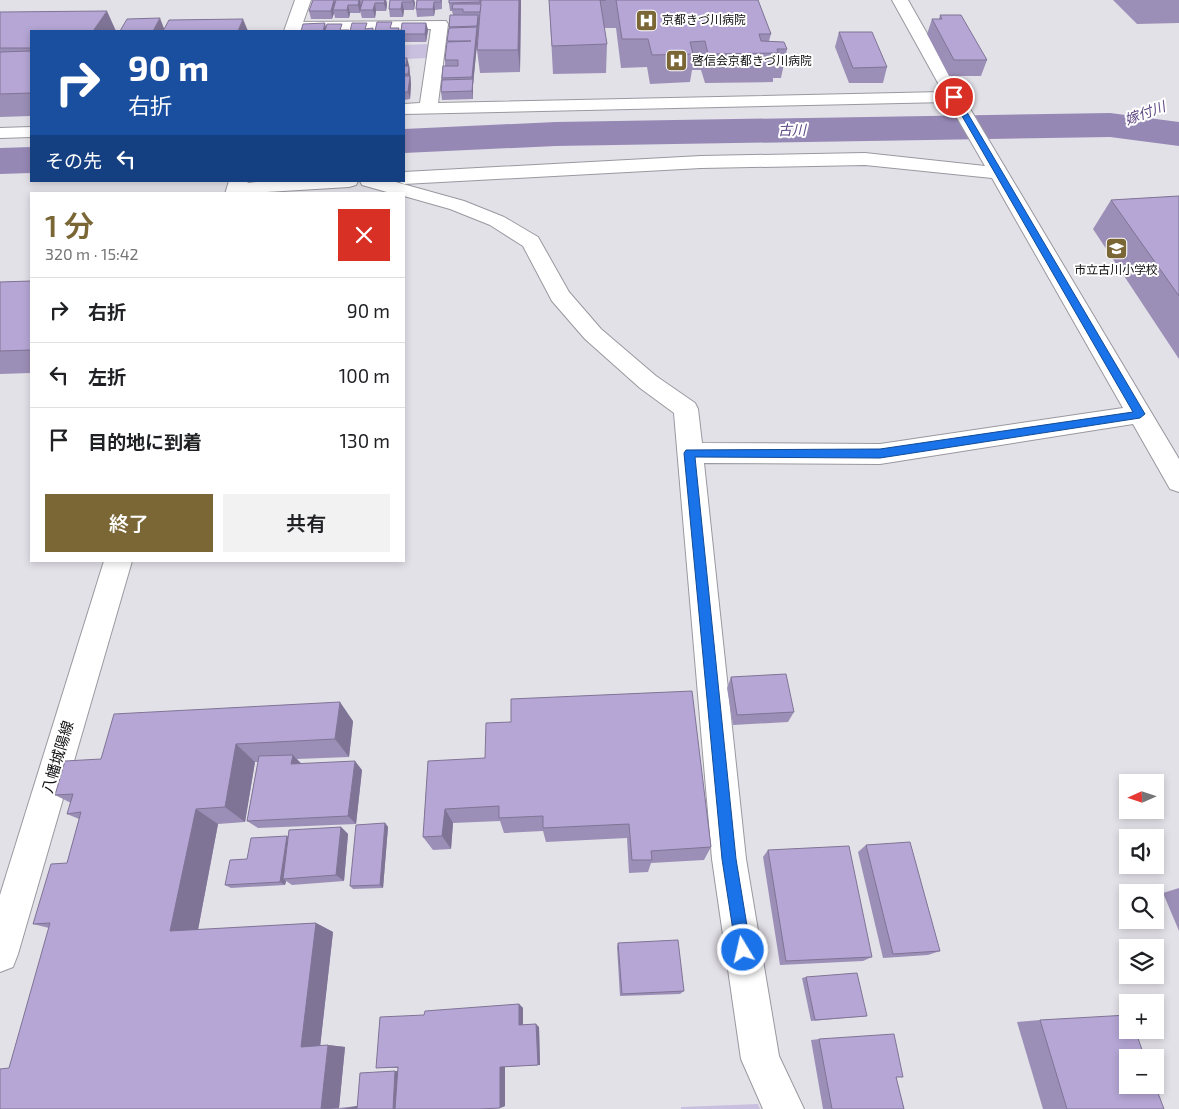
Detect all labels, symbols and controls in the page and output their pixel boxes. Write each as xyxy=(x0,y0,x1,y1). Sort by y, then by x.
hospital icon: 京都きづ川病院 xyxy=(634,8,658,32)
place label: 京都きづ川病院 xyxy=(662,12,746,26)
text: 90 m xyxy=(128,46,209,88)
hospital icon: 啓信会京都きづ川病院 xyxy=(664,49,688,73)
icon: right xyxy=(45,50,110,115)
place label: 啓信会京都きづ川病院 xyxy=(692,53,812,67)
pin xyxy=(933,76,975,118)
icon: arrive xyxy=(940,83,968,111)
text: 右折 xyxy=(128,92,172,118)
water label: 嫁付川 xyxy=(1122,97,1169,128)
water label: 古川 xyxy=(778,121,808,138)
icon: left xyxy=(112,145,140,173)
text: その先 xyxy=(45,149,102,172)
text: 1 分 xyxy=(45,207,94,243)
button: close xyxy=(338,209,390,261)
school or university icon: 市立古川小学校 xyxy=(1104,237,1128,261)
text: 320 m · 15:42 xyxy=(45,244,139,263)
place label: 市立古川小学校 xyxy=(1074,262,1158,276)
icon: right xyxy=(45,296,73,324)
text: 90 m xyxy=(347,299,390,322)
text: 右折 xyxy=(88,300,126,323)
icon: left xyxy=(45,361,73,389)
text: 100 m xyxy=(339,364,390,387)
text: 左折 xyxy=(88,365,126,388)
icon: arrive xyxy=(45,426,73,454)
text: 130 m xyxy=(340,429,390,452)
text: 目的地に到着 xyxy=(88,430,202,453)
button: 終了 xyxy=(45,494,213,552)
button: 共有 xyxy=(223,494,390,552)
street label: 八幡城陽線 xyxy=(37,718,77,795)
north arrow xyxy=(1119,774,1164,819)
map controls xyxy=(1119,774,1164,1094)
button: sound xyxy=(1119,829,1164,874)
button: search xyxy=(1119,884,1164,929)
position arrow xyxy=(716,923,768,975)
button: layers xyxy=(1119,939,1164,984)
button: + xyxy=(1119,994,1164,1039)
button: − xyxy=(1119,1049,1164,1094)

